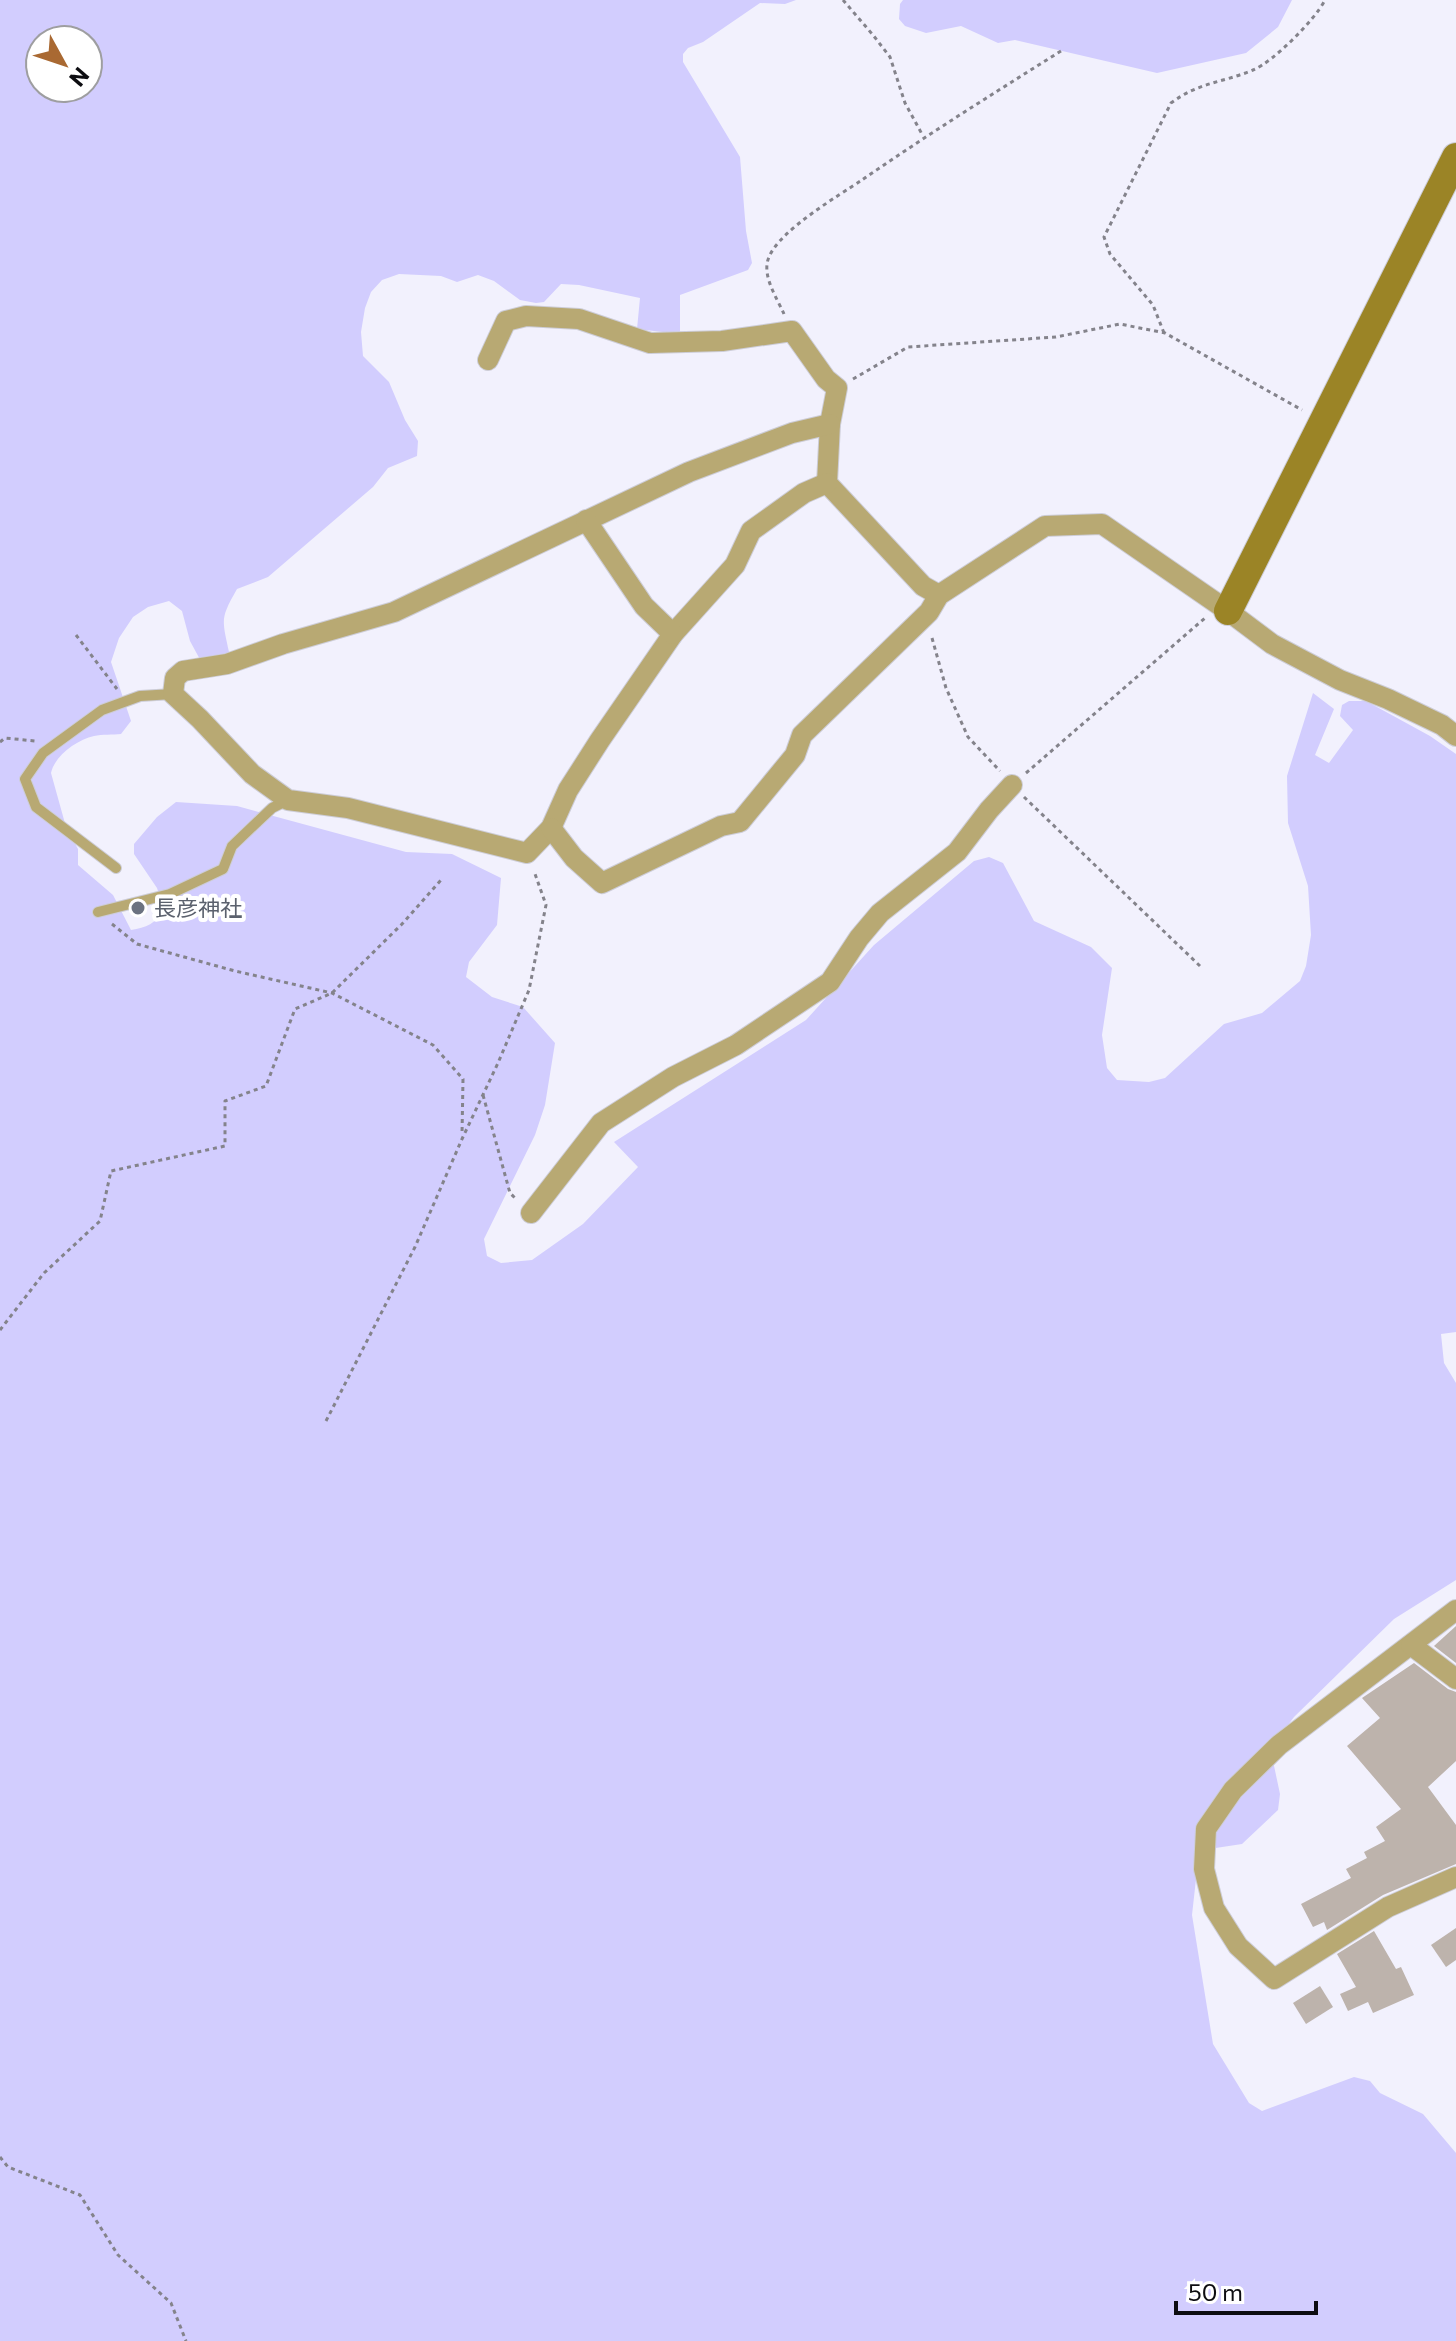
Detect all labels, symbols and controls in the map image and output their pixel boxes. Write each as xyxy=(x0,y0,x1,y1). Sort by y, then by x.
north arrow xyxy=(24,24,104,104)
text: N xyxy=(64,62,95,92)
place label: 長彦神社 xyxy=(154,894,242,921)
marker: 長彦神社 xyxy=(129,899,147,917)
scale bar xyxy=(1176,2265,1316,2315)
text: 50 m xyxy=(1188,2277,1243,2306)

